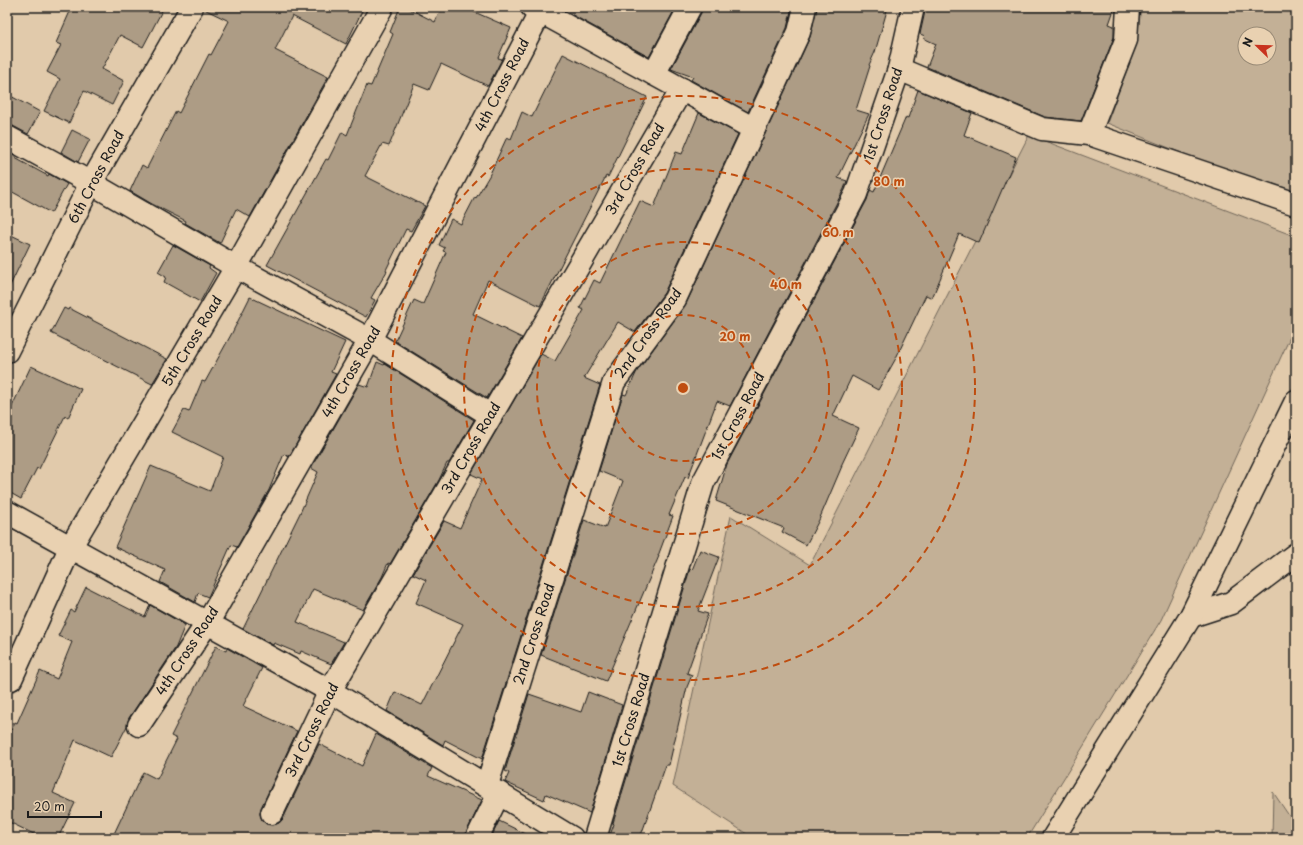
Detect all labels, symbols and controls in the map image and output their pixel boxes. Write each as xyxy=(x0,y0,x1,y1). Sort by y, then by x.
north arrow xyxy=(1237,26,1277,66)
street label: 4th Cross Road xyxy=(469,34,534,135)
text: N xyxy=(1238,34,1257,49)
street label: 1st Cross Road xyxy=(858,64,908,163)
street label: 3rd Cross Road xyxy=(600,119,669,219)
street label: 6th Cross Road xyxy=(62,126,129,227)
text: 80 m xyxy=(873,172,905,190)
text: 60 m xyxy=(822,223,854,241)
text: 40 m xyxy=(770,275,802,293)
street label: 2nd Cross Road xyxy=(609,283,686,382)
street label: 5th Cross Road xyxy=(156,291,227,390)
street label: 4th Cross Road xyxy=(316,322,385,421)
text: 20 m xyxy=(719,327,751,345)
street label: 1st Cross Road xyxy=(705,368,770,464)
centre of rings xyxy=(676,381,690,395)
street label: 3rd Cross Road xyxy=(436,398,505,498)
street label: 2nd Cross Road xyxy=(507,580,560,687)
street label: 4th Cross Road xyxy=(150,602,223,700)
street label: 1st Cross Road xyxy=(606,670,655,769)
street label: 3rd Cross Road xyxy=(279,679,344,781)
scale bar xyxy=(28,793,101,819)
text: 20 m xyxy=(34,797,65,815)

